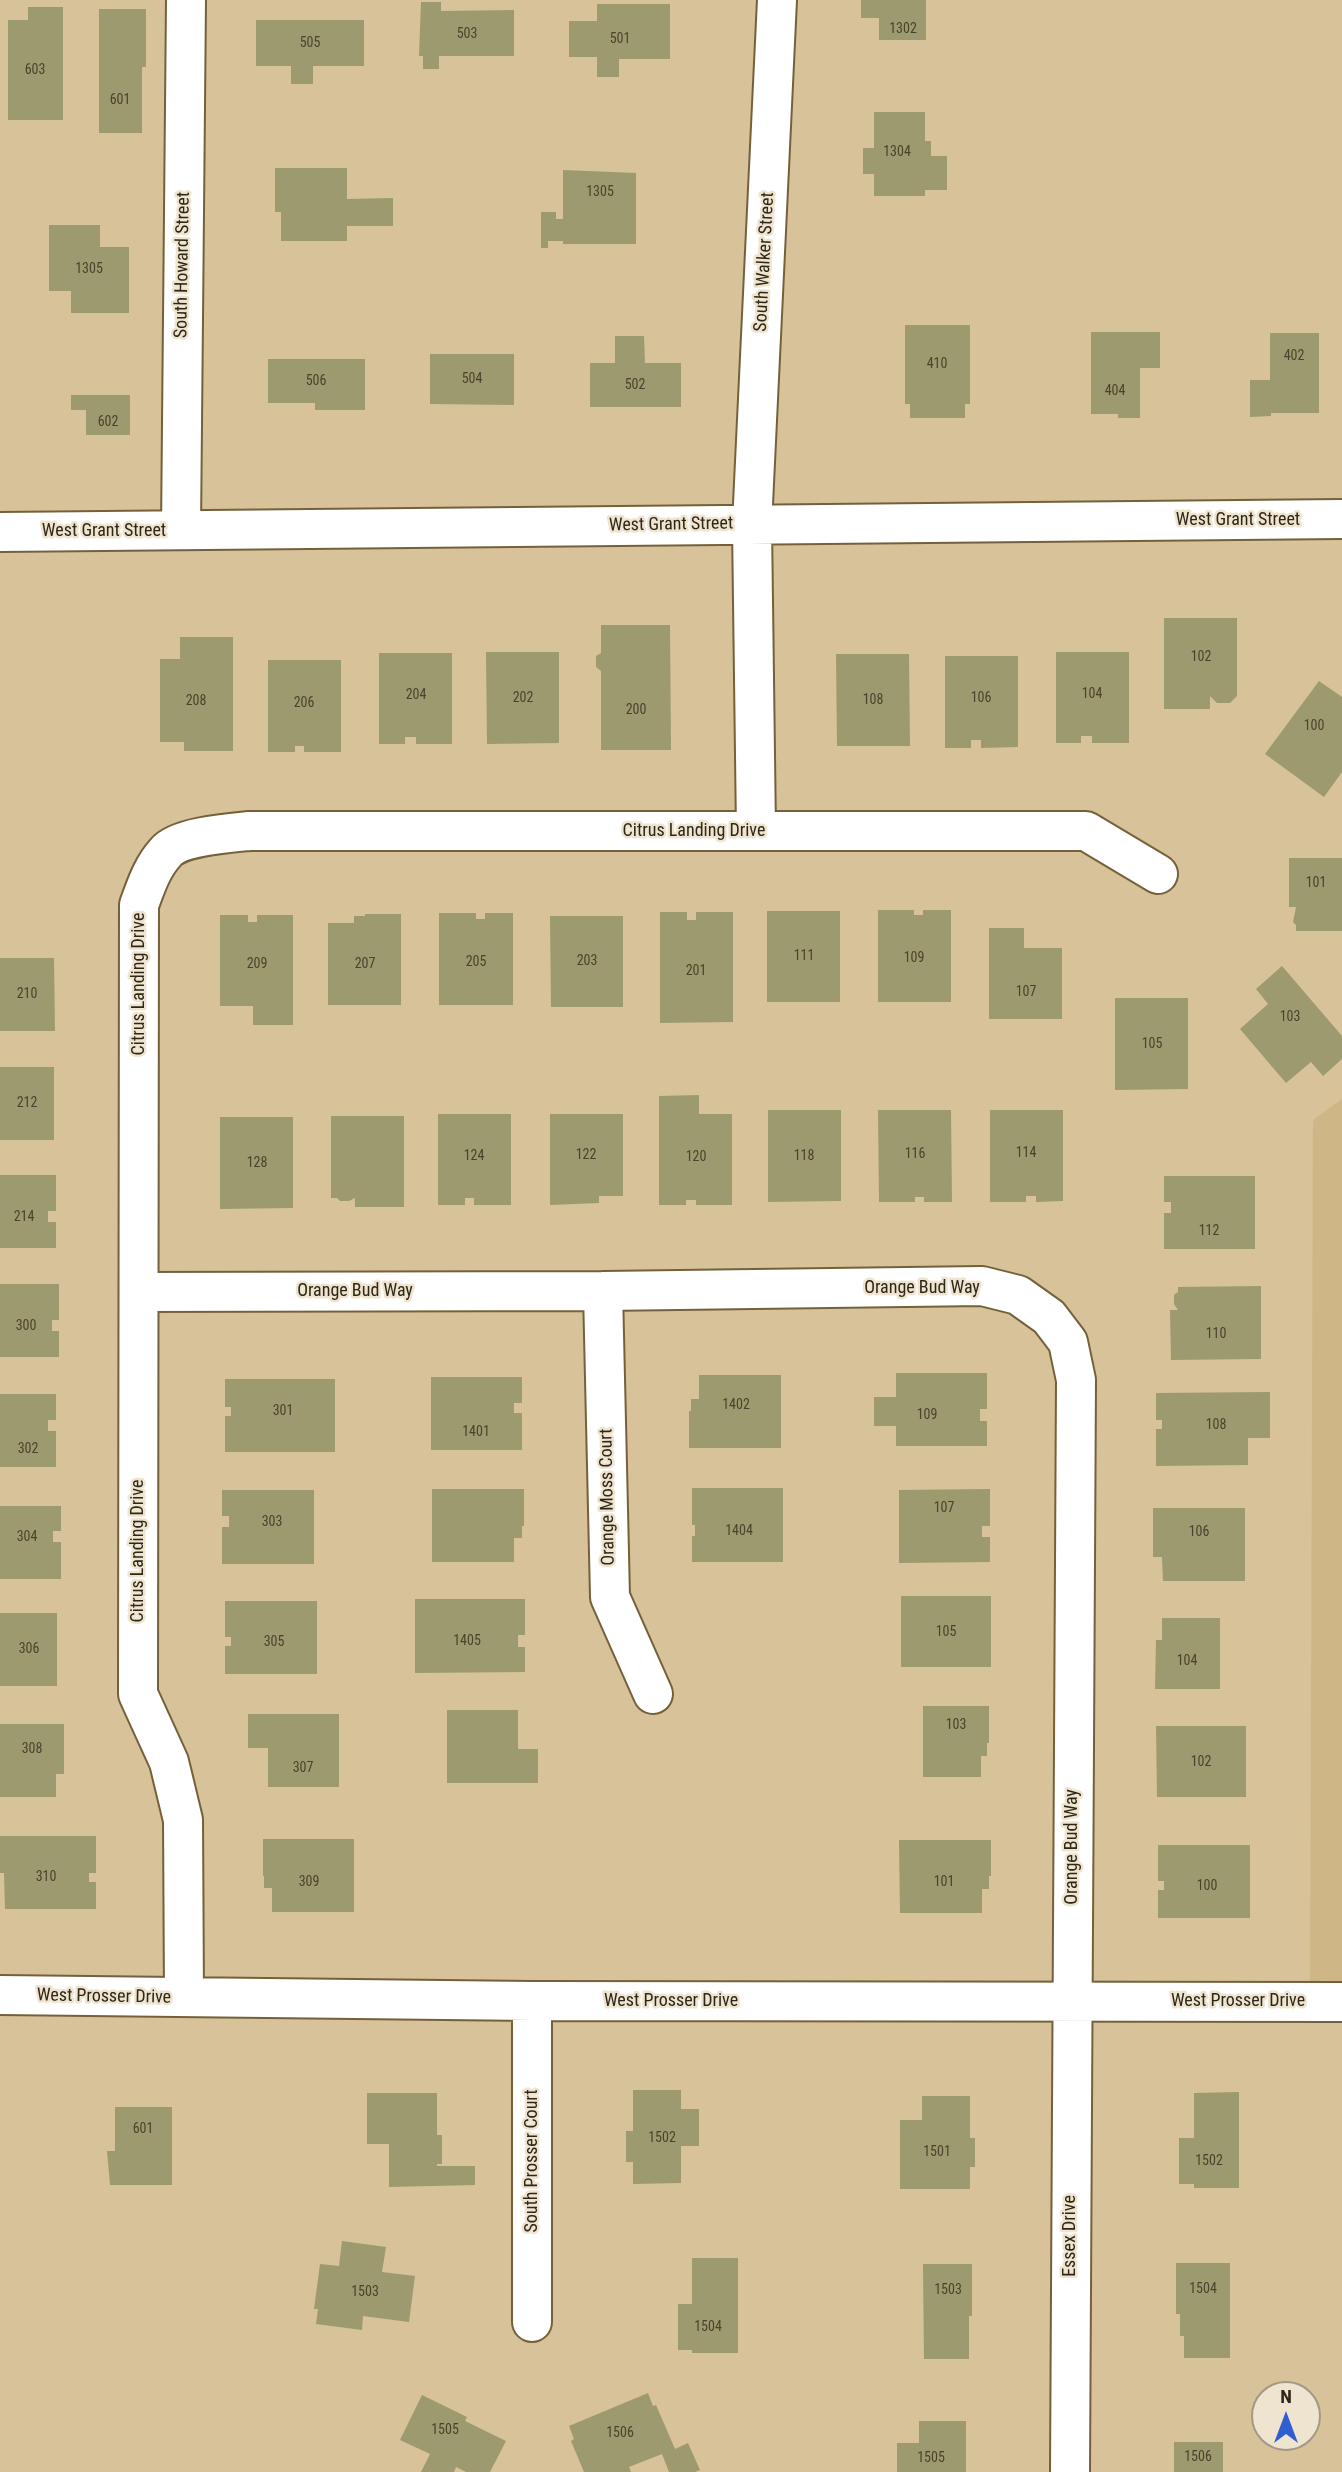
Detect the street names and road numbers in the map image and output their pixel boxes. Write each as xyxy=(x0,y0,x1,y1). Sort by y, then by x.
street label: South Howard Street xyxy=(171,192,195,338)
street label: South Walker Street xyxy=(751,192,779,332)
street label: West Grant Street xyxy=(1176,509,1300,531)
street label: West Grant Street xyxy=(609,513,733,537)
street label: West Grant Street xyxy=(42,520,166,542)
street label: Citrus Landing Drive xyxy=(623,820,765,842)
street label: Citrus Landing Drive xyxy=(128,913,150,1055)
street label: Orange Bud Way xyxy=(864,1277,980,1299)
street label: Orange Bud Way xyxy=(297,1280,413,1302)
street label: Orange Moss Court xyxy=(596,1428,620,1566)
street label: Citrus Landing Drive xyxy=(127,1480,149,1622)
street label: Orange Bud Way xyxy=(1061,1789,1083,1905)
street label: West Prosser Drive xyxy=(37,1985,171,2009)
street label: West Prosser Drive xyxy=(604,1990,738,2012)
street label: West Prosser Drive xyxy=(1171,1990,1305,2012)
street label: South Prosser Court xyxy=(521,2089,543,2233)
street label: Essex Drive xyxy=(1059,2195,1081,2277)

